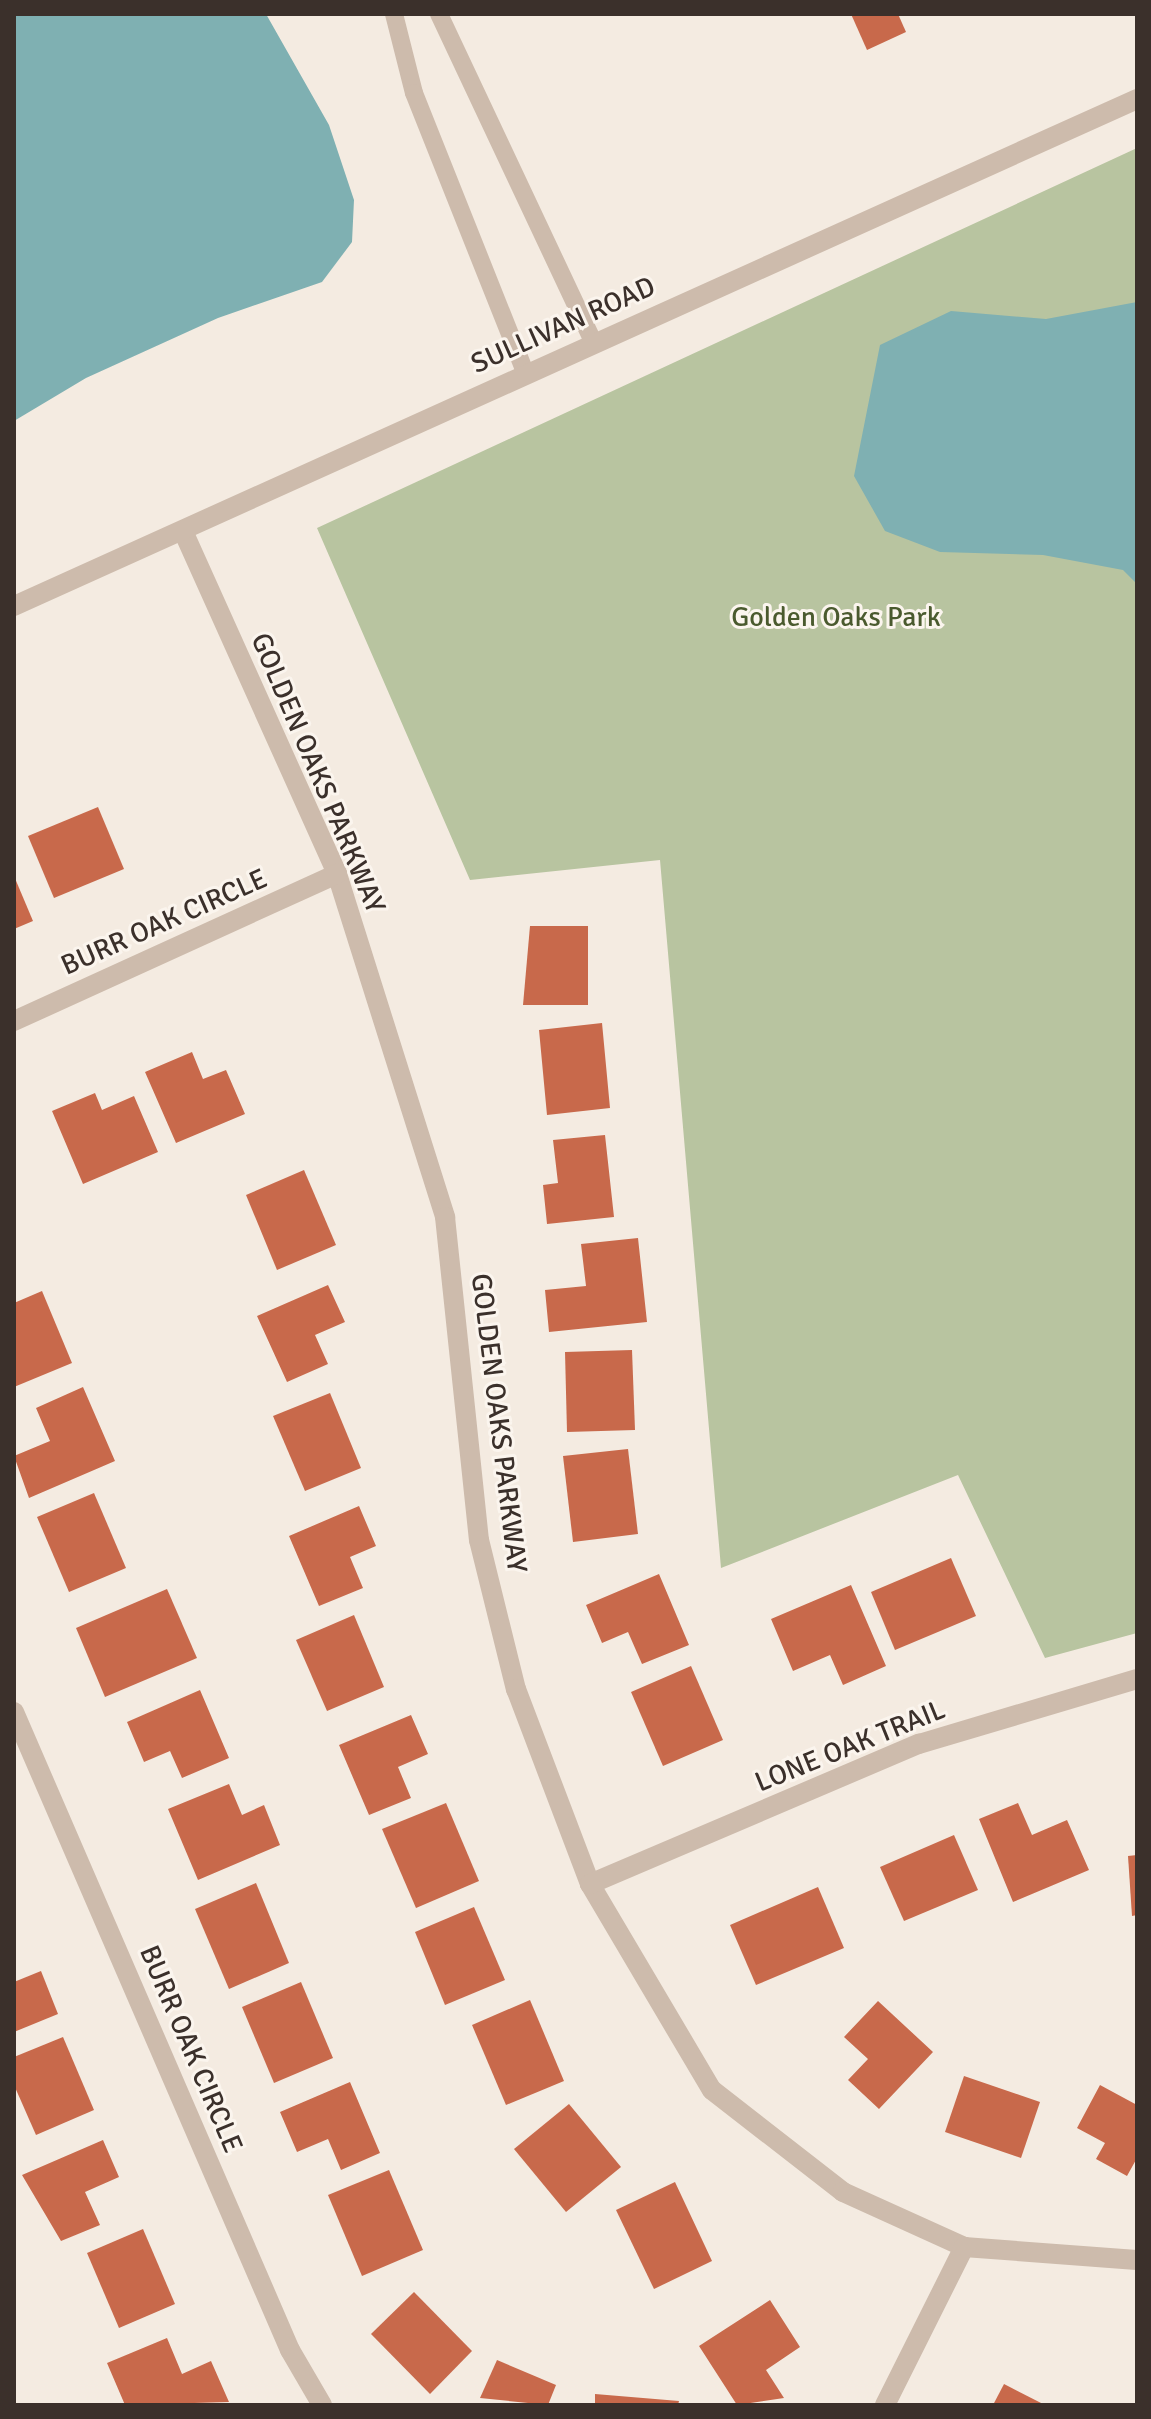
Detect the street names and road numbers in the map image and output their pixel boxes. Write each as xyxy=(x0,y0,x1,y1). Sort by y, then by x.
street label: SULLIVAN ROAD xyxy=(466,269,660,381)
street label: GOLDEN OAKS PARKWAY xyxy=(244,628,392,918)
street label: BURR OAK CIRCLE xyxy=(56,861,272,983)
street label: GOLDEN OAKS PARKWAY xyxy=(464,1272,534,1574)
street label: LONE OAK TRAIL xyxy=(750,1693,950,1799)
street label: BURR OAK CIRCLE xyxy=(132,1940,250,2158)

